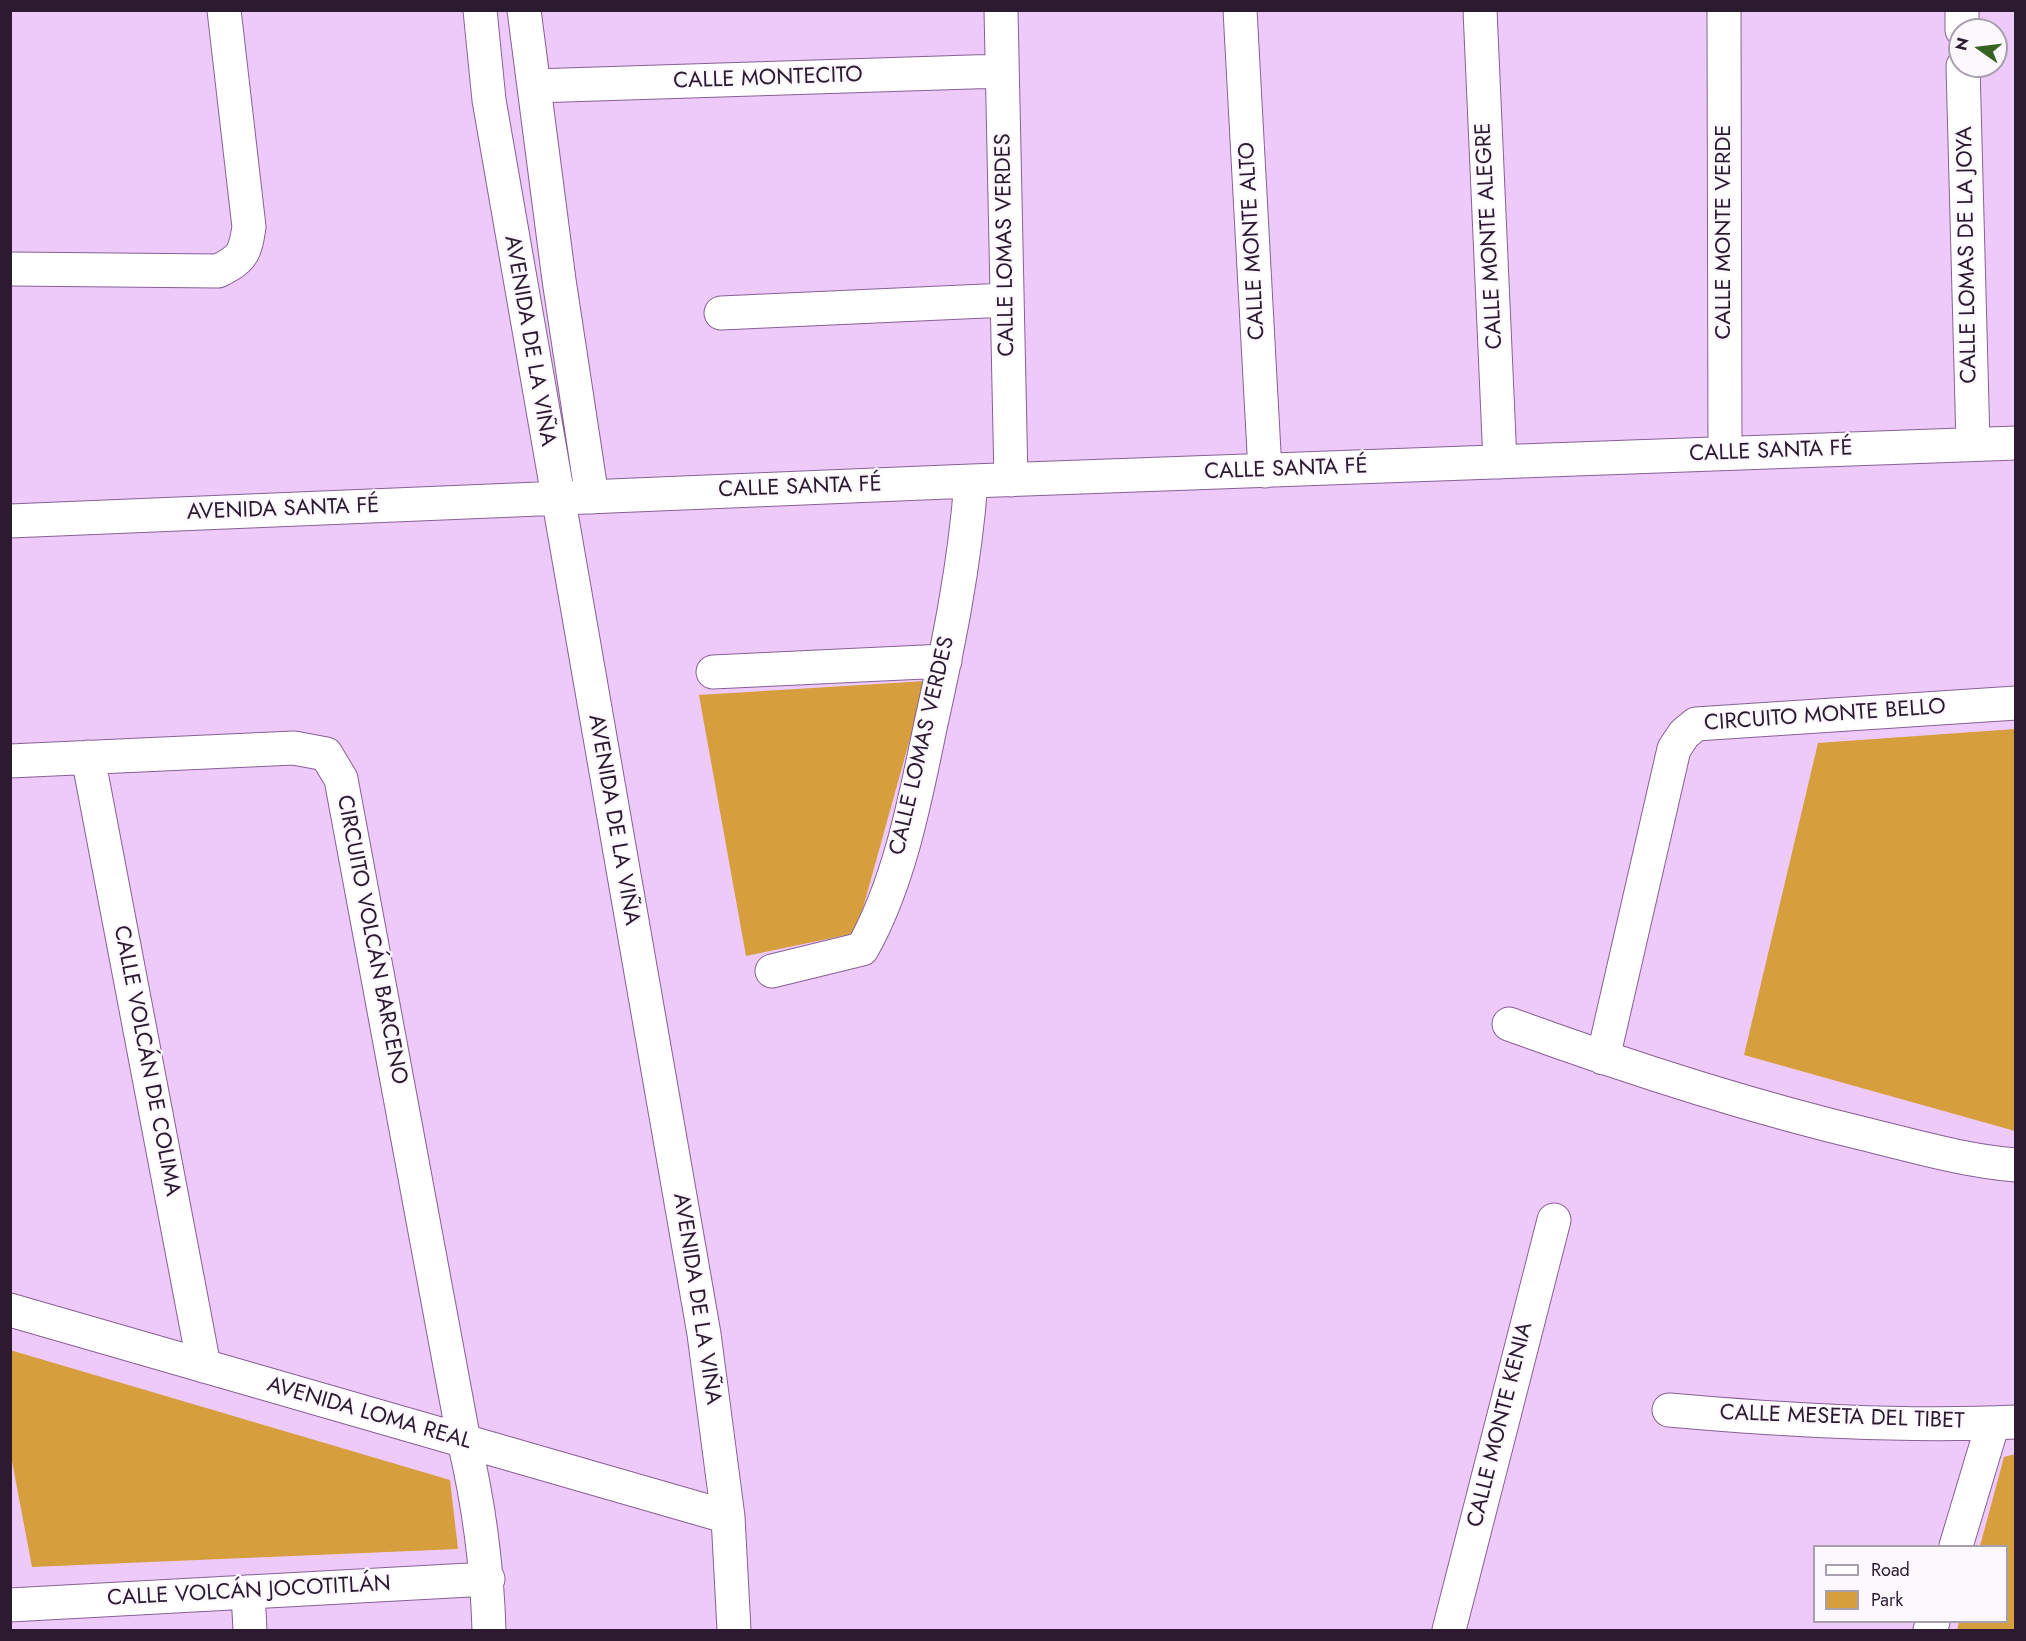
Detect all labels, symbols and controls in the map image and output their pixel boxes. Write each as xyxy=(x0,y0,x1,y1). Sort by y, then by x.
north arrow xyxy=(1948,18,2008,78)
text: N xyxy=(1949,35,1975,53)
street label: CALLE MONTECITO xyxy=(673,63,863,95)
street label: CALLE MONTE ALEGRE xyxy=(1471,122,1509,350)
street label: CALLE MONTE VERDE xyxy=(1712,125,1738,339)
street label: CALLE LOMAS DE LA JOYA xyxy=(1953,126,1983,384)
street label: CALLE LOMAS VERDES xyxy=(991,133,1021,357)
street label: CALLE MONTE ALTO xyxy=(1235,141,1271,341)
street label: AVENIDA DE LA VIÑA xyxy=(497,234,561,448)
street label: CALLE SANTA FÉ xyxy=(1689,436,1853,468)
street label: CALLE SANTA FÉ xyxy=(1204,454,1368,486)
street label: CALLE SANTA FÉ xyxy=(718,472,882,504)
street label: AVENIDA SANTA FÉ xyxy=(186,493,380,527)
street label: CALLE LOMAS VERDES xyxy=(885,634,961,858)
street label: CIRCUITO MONTE BELLO xyxy=(1703,694,1947,738)
street label: AVENIDA DE LA VIÑA xyxy=(581,713,645,927)
street label: CIRCUITO VOLCÁN BARCENO xyxy=(330,793,412,1087)
street label: CALLE VOLCÁN DE COLIMA xyxy=(107,923,185,1199)
street label: AVENIDA DE LA VIÑA xyxy=(666,1191,726,1407)
street label: CALLE MONTE KENIA xyxy=(1463,1320,1539,1530)
street label: AVENIDA LOMA REAL xyxy=(264,1372,474,1456)
street label: CALLE MESETA DEL TIBET xyxy=(1719,1401,1965,1435)
legend xyxy=(1813,1545,2008,1623)
text: Road xyxy=(1871,1557,1910,1583)
street label: CALLE VOLCÁN JOCOTITLÁN xyxy=(107,1571,391,1613)
text: Park xyxy=(1871,1587,1903,1613)

